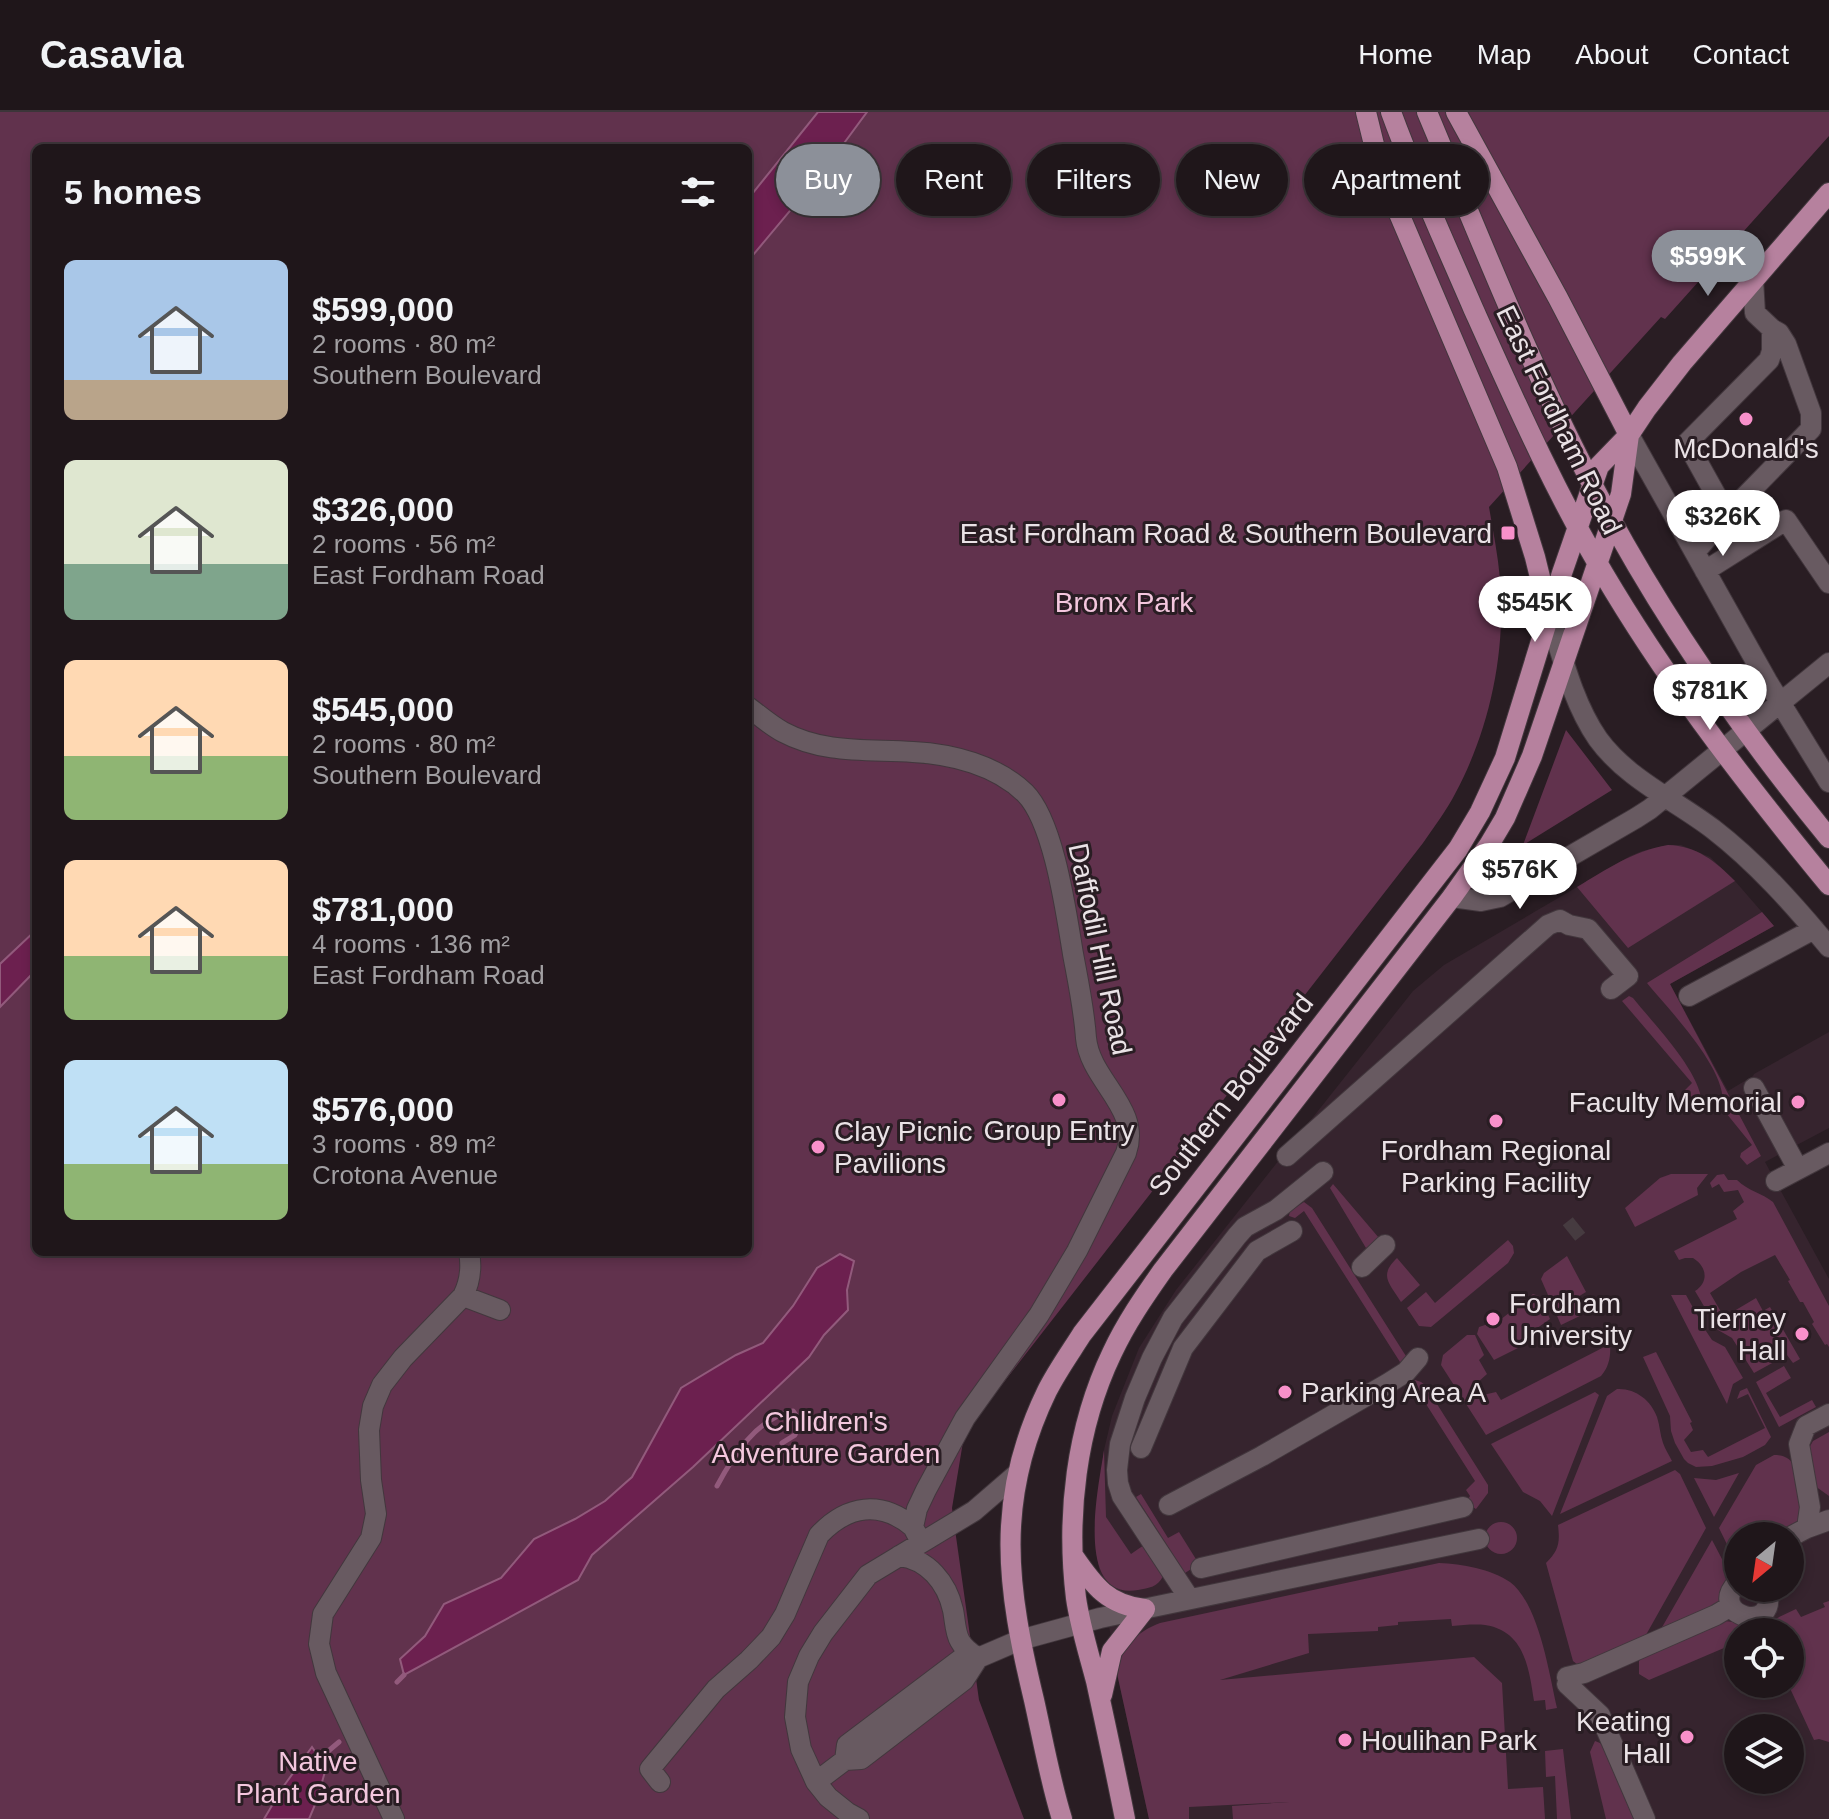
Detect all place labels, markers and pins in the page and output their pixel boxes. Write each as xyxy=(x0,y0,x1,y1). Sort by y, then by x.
pin: $599K xyxy=(1652,230,1764,298)
marker: McDonald's xyxy=(1737,410,1755,428)
place label: McDonald's xyxy=(1673,433,1819,464)
pin: $326K xyxy=(1667,490,1779,558)
place label: East Fordham Road & Southern Boulevard xyxy=(960,518,1492,549)
marker: East Fordham Road & Southern Boulevard xyxy=(1499,524,1517,542)
pin: $545K xyxy=(1479,576,1591,644)
pin: $781K xyxy=(1654,664,1766,732)
pin: $576K xyxy=(1464,843,1576,911)
place label: Faculty Memorial xyxy=(1569,1087,1782,1118)
marker: Group Entry xyxy=(1050,1091,1068,1109)
marker: Faculty Memorial xyxy=(1789,1093,1807,1111)
marker: Fordham Regional Parking Facility xyxy=(1487,1112,1505,1130)
place label: Group Entry xyxy=(984,1115,1134,1146)
place label: Clay Picnic Pavilions xyxy=(834,1116,972,1179)
place label: Fordham Regional Parking Facility xyxy=(1381,1135,1611,1198)
marker: Clay Picnic Pavilions xyxy=(809,1138,827,1156)
place label: Fordham University xyxy=(1509,1288,1632,1351)
place label: Tierney Hall xyxy=(1694,1303,1786,1366)
marker: Fordham University xyxy=(1484,1310,1502,1328)
marker: Tierney Hall xyxy=(1793,1325,1811,1343)
place label: Parking Area A xyxy=(1301,1377,1487,1408)
marker: Parking Area A xyxy=(1276,1383,1294,1401)
place label: Keating Hall xyxy=(1576,1706,1671,1769)
place label: Houlihan Park xyxy=(1361,1725,1538,1756)
marker: Keating Hall xyxy=(1678,1728,1696,1746)
marker: Houlihan Park xyxy=(1336,1731,1354,1749)

